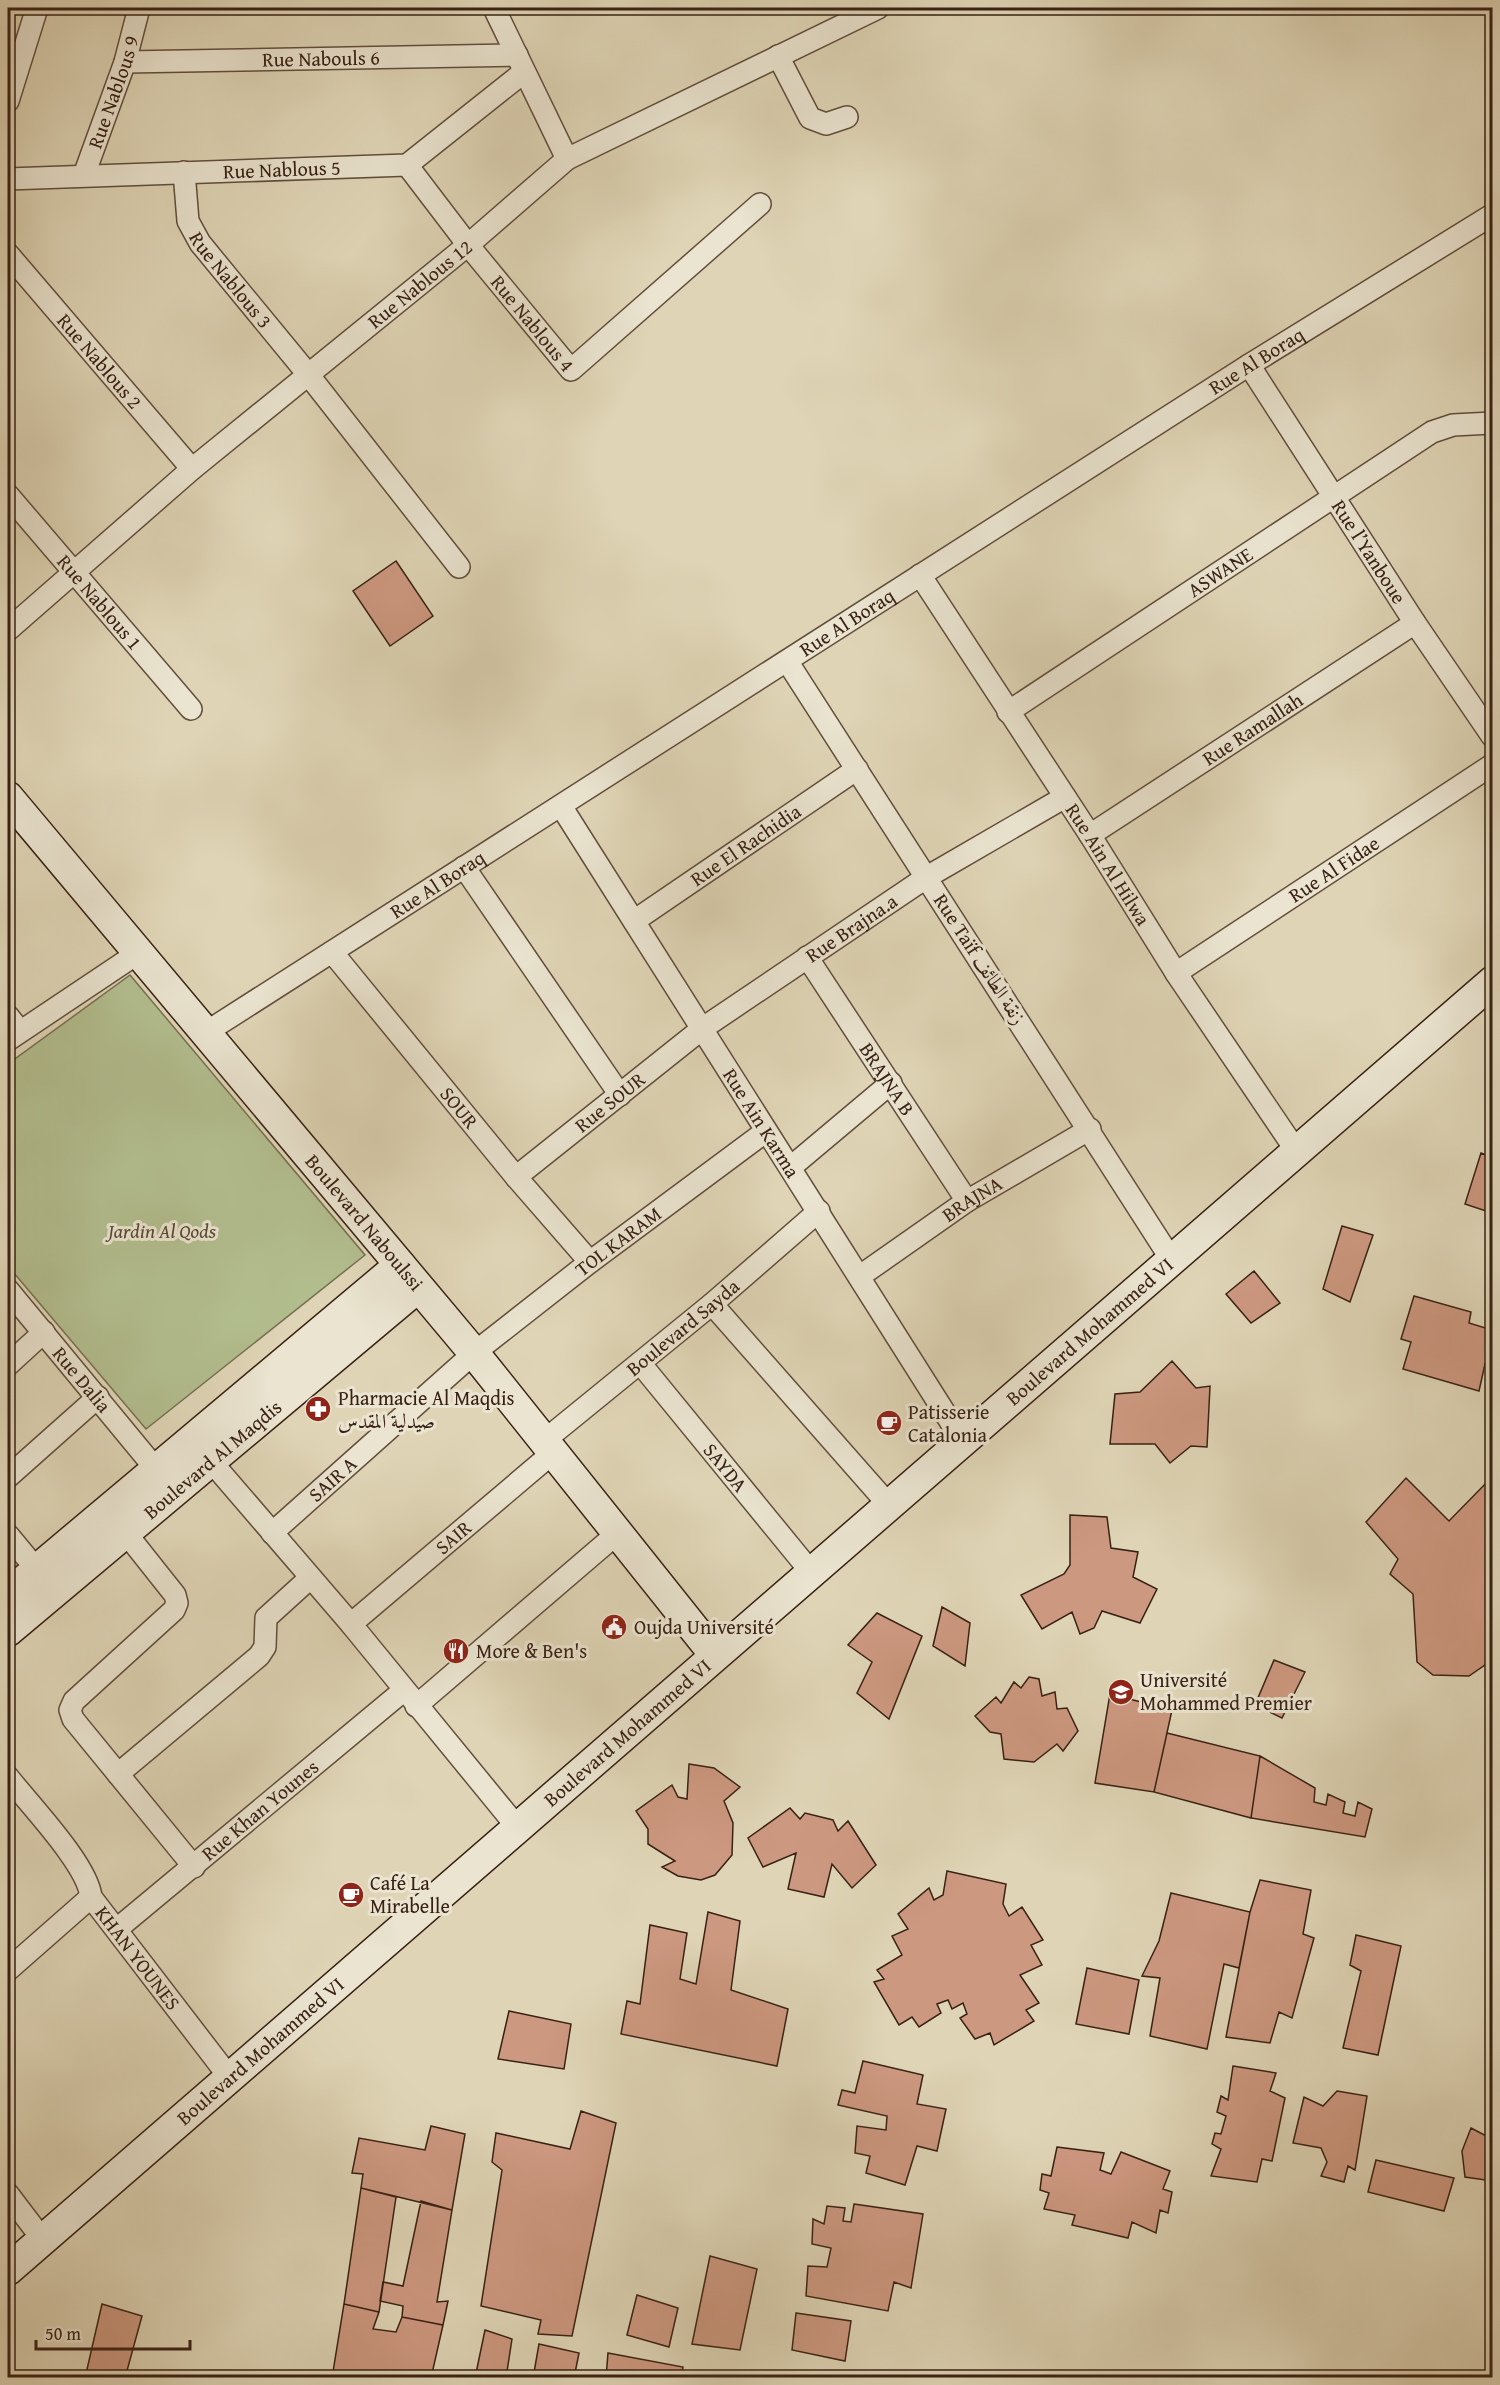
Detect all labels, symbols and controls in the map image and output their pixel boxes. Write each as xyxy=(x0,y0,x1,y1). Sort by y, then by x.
street label: Rue Nablous 9 xyxy=(80,32,145,152)
street label: Rue Nabouls 6 xyxy=(262,42,380,74)
street label: Rue Nablous 5 xyxy=(222,152,341,185)
street label: Rue Nablous 3 xyxy=(182,226,279,334)
street label: Rue Nablous 12 xyxy=(361,232,478,335)
street label: Rue Nablous 4 xyxy=(484,268,581,378)
street label: Rue Nablous 2 xyxy=(51,307,149,415)
street label: Rue Al Boraq xyxy=(1203,319,1310,401)
street label: Rue l’Yanboue xyxy=(1325,494,1414,609)
street label: ASWANE xyxy=(1181,539,1258,604)
street label: Rue Nablous 1 xyxy=(51,548,149,656)
street label: Rue Al Boraq xyxy=(793,580,900,663)
street label: Rue Ramallah xyxy=(1196,685,1308,772)
street label: Rue El Rachidia xyxy=(684,796,807,893)
street label: Rue Ain Al Hilwa xyxy=(1059,797,1158,931)
street label: Rue Al Fidae xyxy=(1283,828,1385,909)
street label: Rue Al Boraq xyxy=(384,842,491,925)
street label: Rue Brajna.a xyxy=(799,886,903,969)
street label: Rue Taïf زنقة الطائف xyxy=(927,887,1034,1030)
street label: BRAJNA B xyxy=(853,1036,922,1121)
street label: Rue Ain Karma xyxy=(716,1062,808,1184)
street label: Rue SOUR xyxy=(568,1064,651,1139)
street label: SOUR xyxy=(434,1080,486,1135)
street label: Boulevard Naboulssi xyxy=(299,1147,431,1297)
street label: BRAJNA xyxy=(936,1169,1007,1228)
street label: TOL KARAM xyxy=(568,1199,667,1283)
park label: Jardin Al Qods xyxy=(105,1216,217,1245)
street label: Boulevard Mohammed VI xyxy=(999,1250,1179,1412)
street label: Boulevard Sayda xyxy=(620,1271,746,1382)
street label: Rue Dalia xyxy=(46,1340,119,1419)
place label: Pharmacie Al Maqdis صيدلية المقدس xyxy=(338,1383,515,1435)
street label: Boulevard Al Maqdis xyxy=(137,1392,288,1526)
pharmacy icon: Pharmacie Al Maqdis صيدلية المقدس xyxy=(303,1394,333,1424)
place label: Patisserie Catalonia xyxy=(908,1397,989,1449)
cafe icon: Patisserie Catalonia xyxy=(874,1408,904,1438)
street label: SAYDA xyxy=(697,1436,755,1498)
street label: SAIR A xyxy=(302,1449,363,1508)
street label: SAIR xyxy=(428,1513,478,1561)
public building icon: Oujda Université xyxy=(599,1612,629,1642)
place label: Oujda Université xyxy=(634,1612,774,1641)
restaurant icon: More & Ben's xyxy=(441,1636,471,1666)
place label: More & Ben's xyxy=(476,1636,587,1665)
street label: Boulevard Mohammed VI xyxy=(537,1651,717,1813)
place label: Université Mohammed Premier xyxy=(1140,1665,1312,1717)
school or university icon: Université Mohammed Premier xyxy=(1106,1677,1136,1707)
street label: Rue Khan Younes xyxy=(195,1752,325,1867)
place label: Café La Mirabelle xyxy=(370,1868,450,1920)
cafe icon: Café La Mirabelle xyxy=(336,1880,366,1910)
street label: KHAN YOUNES xyxy=(89,1899,188,2016)
street label: Boulevard Mohammed VI xyxy=(170,1970,350,2132)
scale bar xyxy=(36,2313,190,2351)
text: 50 m xyxy=(45,2320,81,2347)

